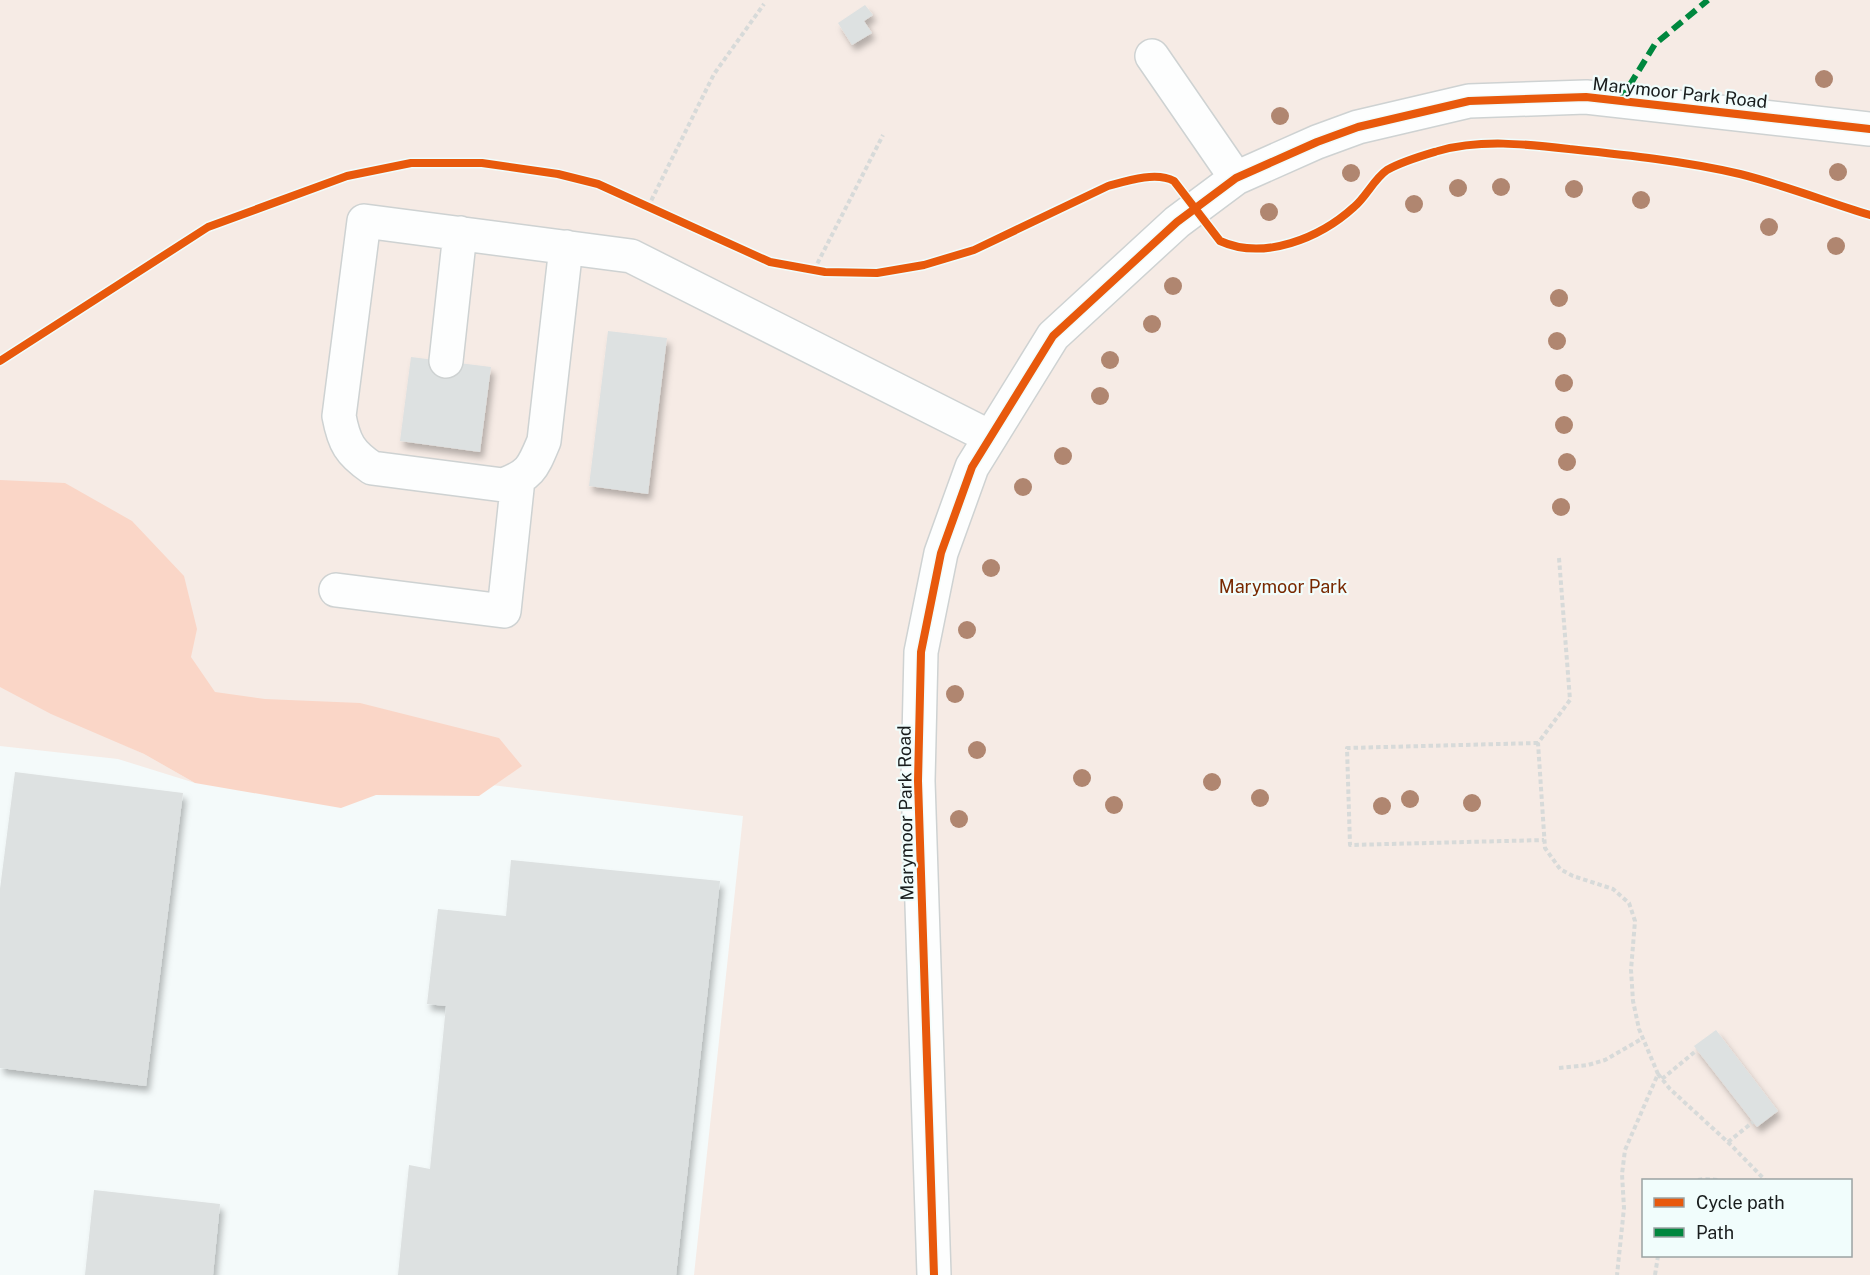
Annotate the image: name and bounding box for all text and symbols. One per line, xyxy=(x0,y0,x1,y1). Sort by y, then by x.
street label: Marymoor Park Road xyxy=(1592,73,1768,112)
park label: Marymoor Park xyxy=(1219,576,1347,597)
street label: Marymoor Park Road xyxy=(893,725,918,901)
legend xyxy=(1642,1179,1852,1257)
text: Cycle path xyxy=(1696,1192,1785,1213)
text: Path xyxy=(1696,1222,1734,1243)

